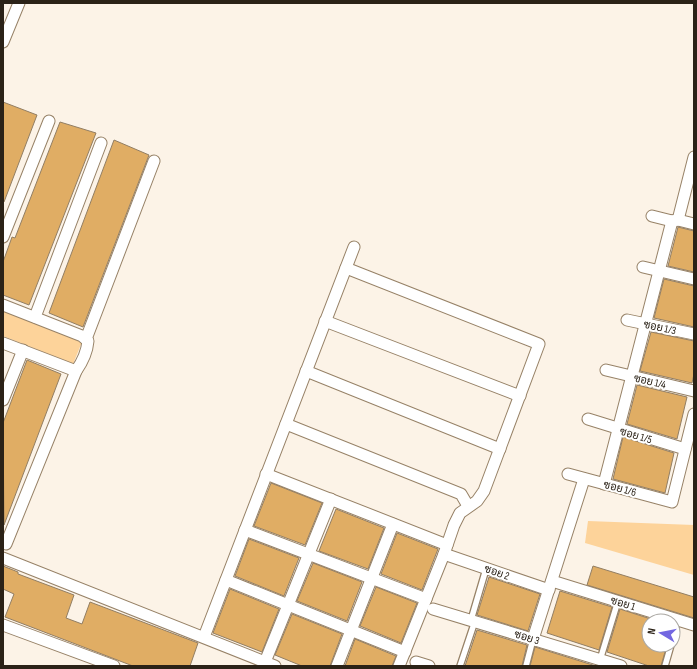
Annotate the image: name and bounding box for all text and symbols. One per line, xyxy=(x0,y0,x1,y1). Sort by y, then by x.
street label: ซอย 1/3 xyxy=(642,318,678,337)
street label: ซอย 1/4 xyxy=(632,371,668,392)
street label: ซอย 1/5 xyxy=(618,425,653,446)
street label: ซอย 1/6 xyxy=(602,478,638,499)
street label: ซอย 2 xyxy=(483,562,512,583)
street label: ซอย 1 xyxy=(609,594,637,613)
north arrow xyxy=(641,613,681,653)
street label: ซอย 3 xyxy=(513,627,542,648)
text: N xyxy=(645,627,659,635)

